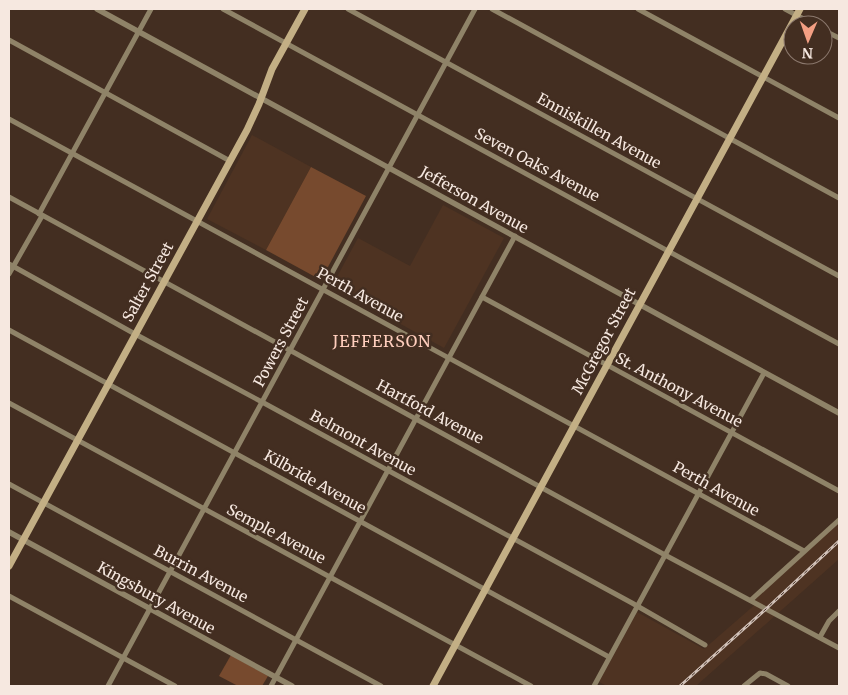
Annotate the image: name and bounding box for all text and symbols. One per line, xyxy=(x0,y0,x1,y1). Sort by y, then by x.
north arrow xyxy=(783,15,833,65)
text: N xyxy=(802,44,813,62)
street label: Enniskillen Avenue xyxy=(534,89,665,173)
street label: Seven Oaks Avenue xyxy=(472,124,603,206)
street label: Jefferson Avenue xyxy=(416,161,532,237)
street label: Salter Street xyxy=(118,238,177,325)
street label: Perth Avenue xyxy=(314,263,407,326)
street label: McGregor Street xyxy=(567,284,640,397)
street label: Powers Street xyxy=(249,293,312,390)
district label: JEFFERSON xyxy=(332,331,431,351)
street label: St. Anthony Avenue xyxy=(612,348,746,431)
street label: Hartford Avenue xyxy=(373,375,487,448)
street label: Belmont Avenue xyxy=(307,406,420,480)
street label: Kilbride Avenue xyxy=(261,446,370,518)
street label: Perth Avenue xyxy=(670,457,763,520)
street label: Semple Avenue xyxy=(224,500,329,568)
street label: Burrin Avenue xyxy=(151,541,252,606)
street label: Kingsbury Avenue xyxy=(94,557,219,638)

